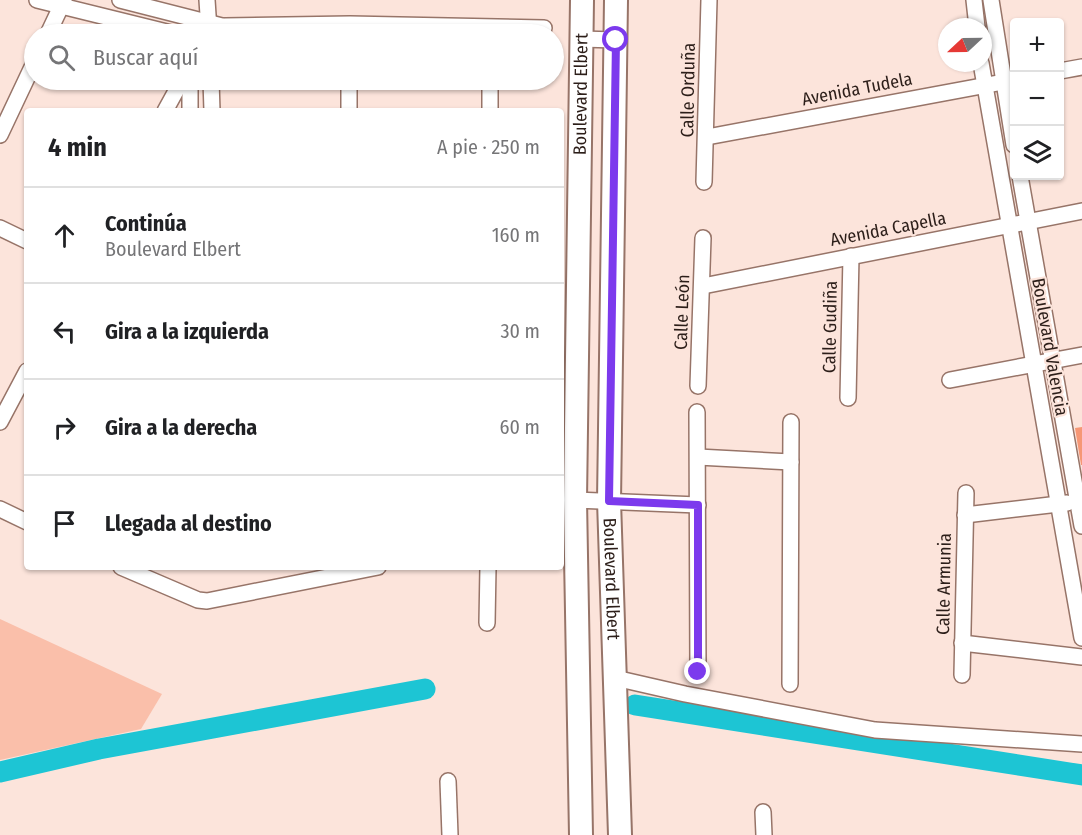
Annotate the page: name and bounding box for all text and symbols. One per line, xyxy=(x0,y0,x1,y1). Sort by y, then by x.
north arrow xyxy=(938,18,992,72)
map controls xyxy=(1010,18,1064,180)
button: + xyxy=(1010,18,1064,72)
search box xyxy=(24,24,564,90)
route start xyxy=(602,26,628,52)
street label: Boulevard Elbert xyxy=(569,33,593,155)
icon: search xyxy=(45,41,78,74)
street label: Calle Orduña xyxy=(676,42,700,137)
text: Buscar aquí xyxy=(93,44,198,71)
street label: Avenida Tudela xyxy=(800,67,914,110)
button: − xyxy=(1010,72,1064,126)
button: layers xyxy=(1010,126,1064,180)
text: 4 min xyxy=(48,132,107,163)
text: A pie · 250 m xyxy=(437,135,540,159)
street label: Avenida Capella xyxy=(828,207,948,251)
text: Continúa xyxy=(105,210,187,237)
icon: ahead xyxy=(48,219,81,252)
text: 160 m xyxy=(492,223,540,247)
text: Boulevard Elbert xyxy=(105,237,241,261)
street label: Calle León xyxy=(670,274,694,350)
street label: Boulevard Valencia xyxy=(1027,276,1073,418)
street label: Calle Gudiña xyxy=(818,280,842,373)
icon: left xyxy=(48,315,81,348)
text: Gira a la izquierda xyxy=(105,318,269,345)
text: 30 m xyxy=(500,319,540,343)
icon: right xyxy=(48,411,81,444)
text: Gira a la derecha xyxy=(105,414,257,441)
text: 60 m xyxy=(500,415,540,439)
icon: arrive xyxy=(48,507,81,540)
text: Llegada al destino xyxy=(105,510,272,537)
street label: Boulevard Elbert xyxy=(599,517,625,640)
street label: Calle Armunia xyxy=(932,533,956,635)
route end xyxy=(684,658,710,684)

